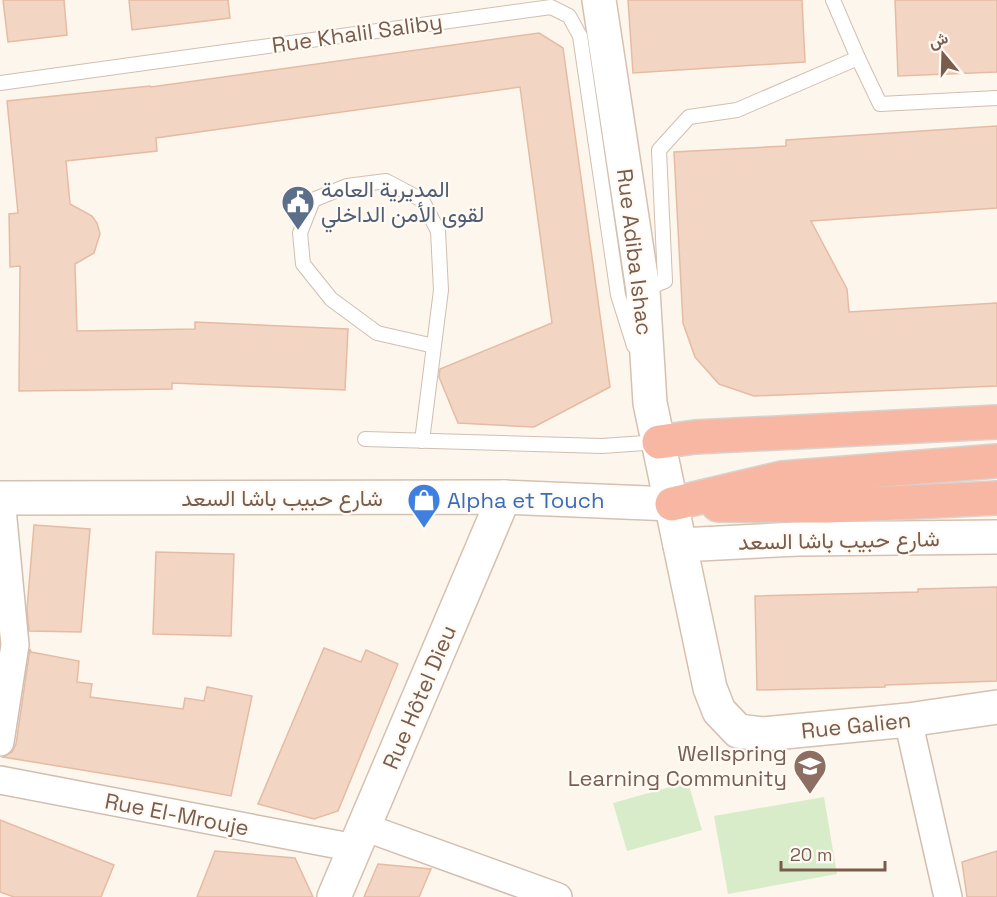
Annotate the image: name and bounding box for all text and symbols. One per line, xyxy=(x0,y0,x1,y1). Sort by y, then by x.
street label: Rue Khalil Saliby xyxy=(270,7,444,59)
north arrow xyxy=(913,24,973,84)
text: ش xyxy=(926,27,951,53)
street label: Rue Adiba Ishac xyxy=(611,167,659,337)
place label: المديرية العامة لقوى الأمن الداخلي xyxy=(321,175,484,233)
public building icon: المديرية العامة لقوى الأمن الداخلي xyxy=(280,184,316,231)
shop icon: Alpha et Touch xyxy=(406,482,442,529)
street label: شارع حبيب باشا السعد xyxy=(181,484,383,513)
place label: Alpha et Touch xyxy=(447,486,604,514)
street label: شارع حبيب باشا السعد xyxy=(738,524,940,557)
street label: Rue Hôtel Dieu xyxy=(376,621,462,773)
street label: Rue Galien xyxy=(800,705,912,745)
place label: Wellspring Learning Community xyxy=(568,739,787,792)
school or university icon: Wellspring Learning Community xyxy=(792,748,828,795)
street label: Rue El-Mrouje xyxy=(103,786,251,842)
scale bar xyxy=(781,834,884,872)
text: 20 m xyxy=(790,843,833,866)

